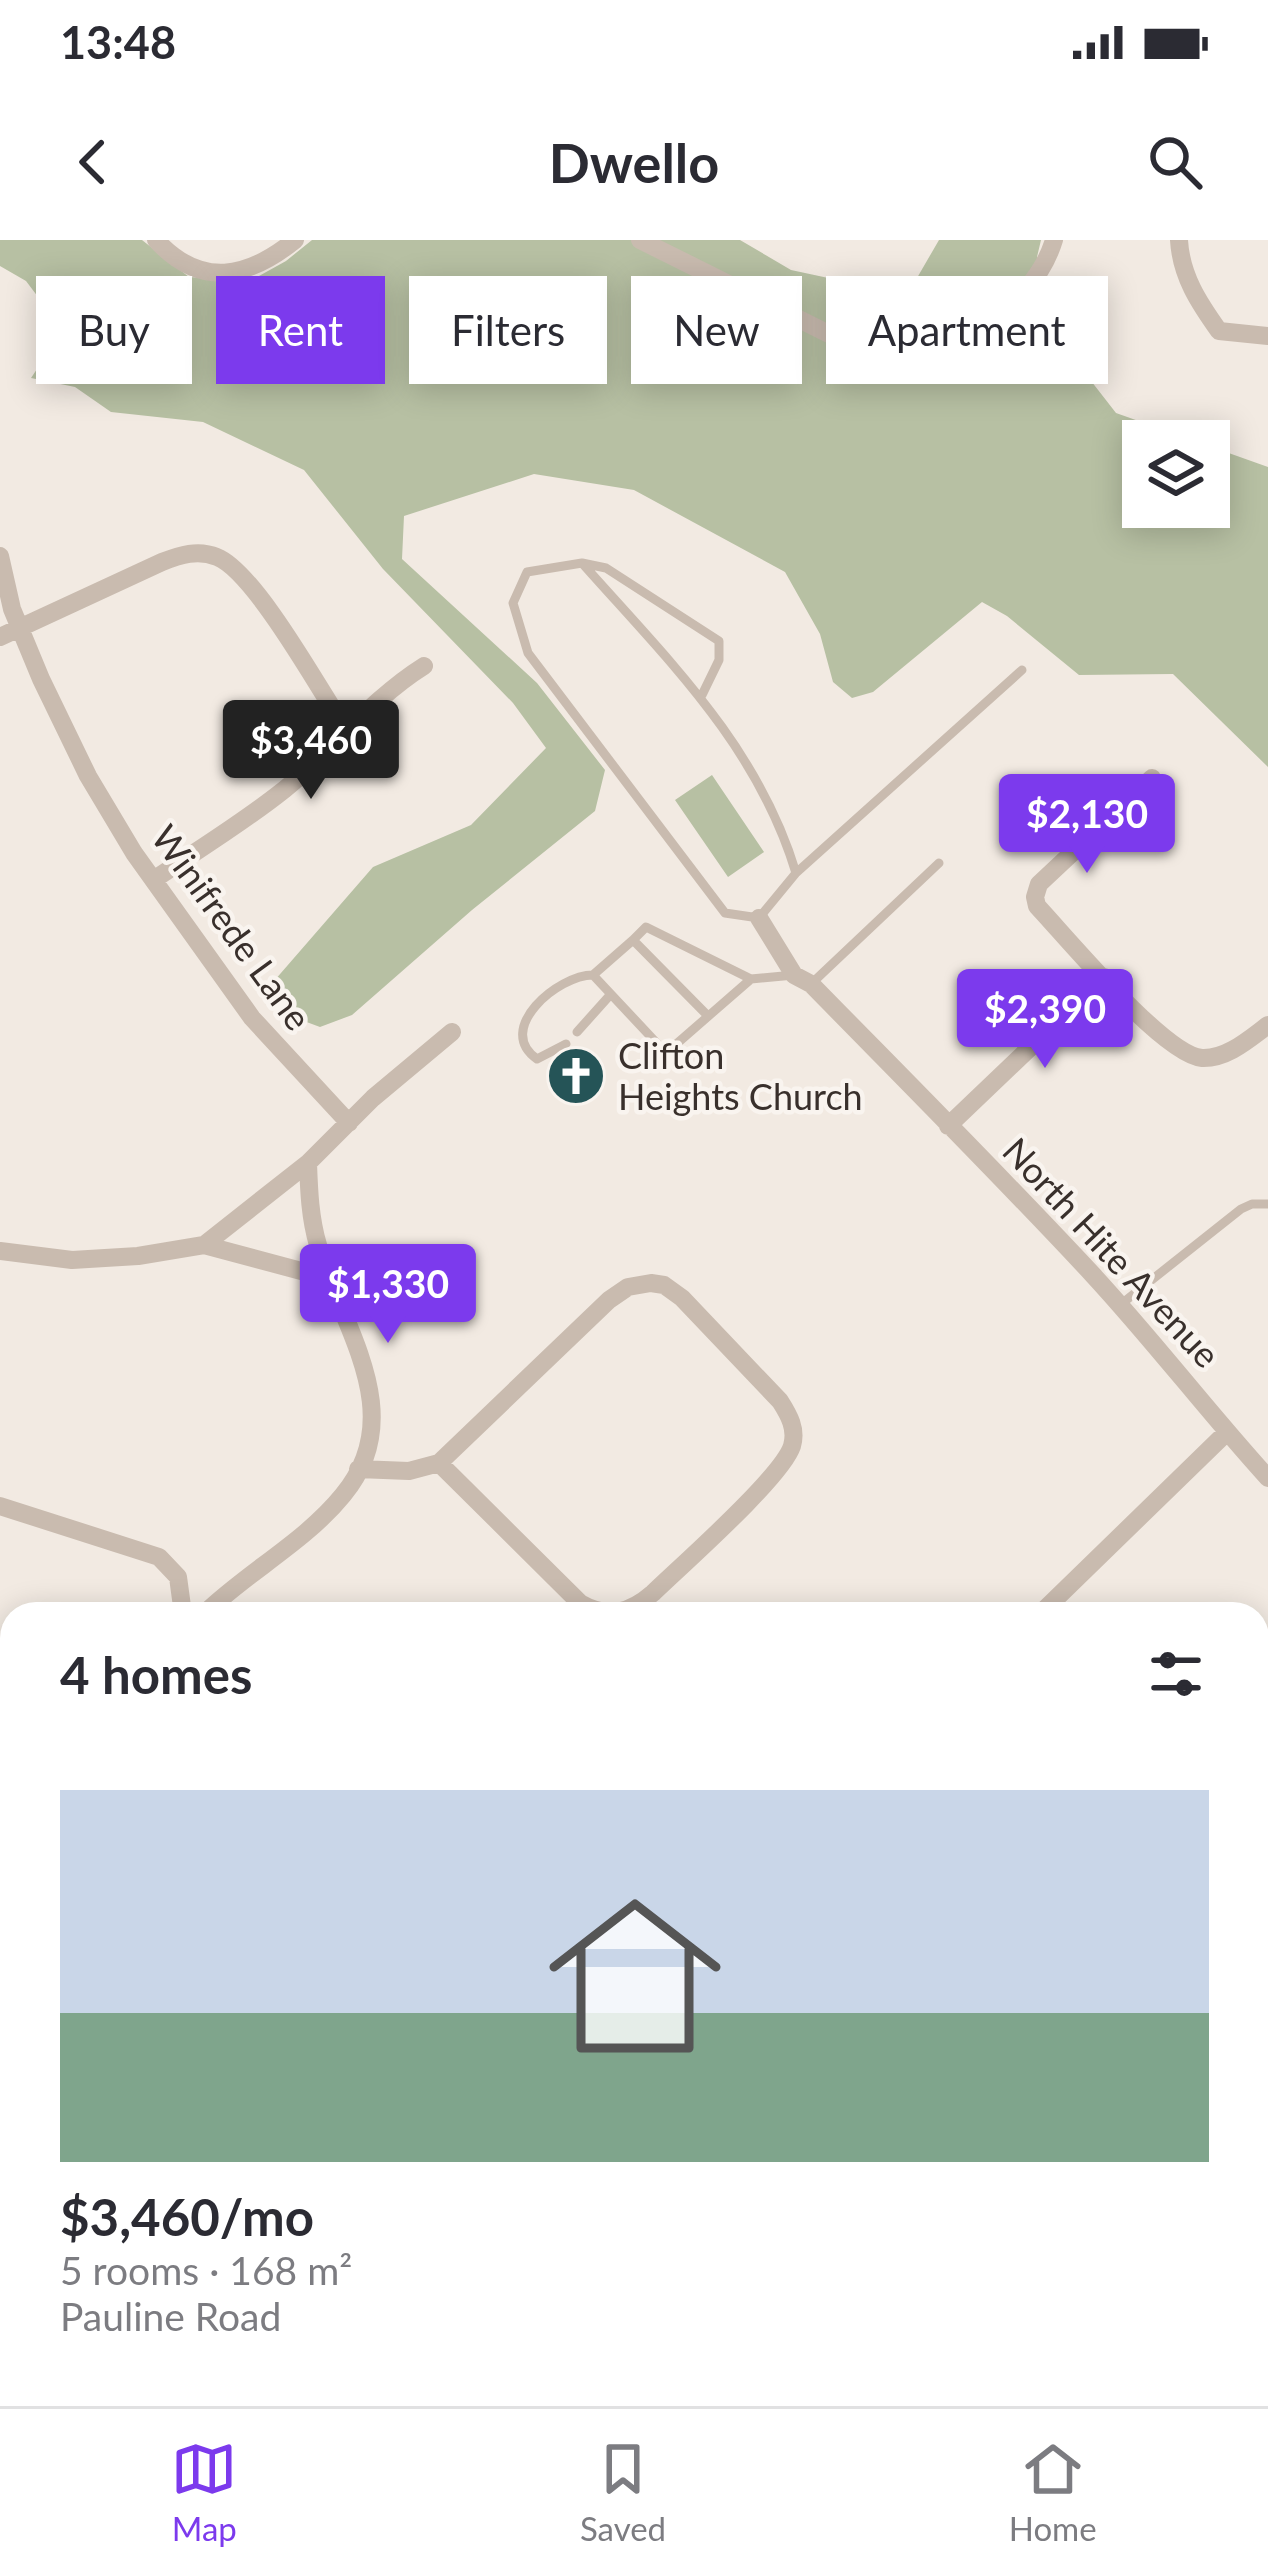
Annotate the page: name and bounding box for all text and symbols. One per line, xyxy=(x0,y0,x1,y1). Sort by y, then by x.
text: 13:48 xyxy=(60,15,176,69)
icon: back xyxy=(60,129,126,195)
icon: search xyxy=(1142,129,1208,195)
text: Dwello xyxy=(549,130,719,195)
chip: Buy xyxy=(36,276,192,384)
chip: Rent xyxy=(216,276,385,384)
chip: Filters xyxy=(409,276,607,384)
chip: New xyxy=(631,276,802,384)
chip: Apartment xyxy=(826,276,1108,384)
map controls xyxy=(1122,420,1230,528)
button: layers xyxy=(1122,420,1230,528)
pin: $3,460 xyxy=(213,700,409,802)
text: $3,460 xyxy=(250,716,372,762)
pin: $2,130 xyxy=(989,774,1185,876)
text: $2,130 xyxy=(1026,790,1148,836)
street label: Winifrede Lane xyxy=(143,816,321,1038)
pin: $2,390 xyxy=(947,969,1143,1071)
text: $2,390 xyxy=(984,985,1106,1031)
place label: Clifton Heights Church xyxy=(618,1033,863,1118)
church icon: Clifton Heights Church xyxy=(545,1045,607,1107)
street label: North Hite Avenue xyxy=(994,1128,1230,1376)
pin: $1,330 xyxy=(290,1244,486,1346)
text: $1,330 xyxy=(327,1260,449,1306)
icon: filters xyxy=(1143,1641,1209,1707)
text: 4 homes xyxy=(60,1644,252,1705)
icon: home xyxy=(527,1868,743,2084)
text: $3,460/mo xyxy=(60,2186,314,2247)
text: 5 rooms · 168 m² xyxy=(60,2247,352,2293)
text: Pauline Road xyxy=(60,2293,281,2339)
tab: Map xyxy=(171,2436,237,2548)
tab: Saved xyxy=(580,2436,666,2548)
tab: Home xyxy=(1009,2436,1097,2548)

